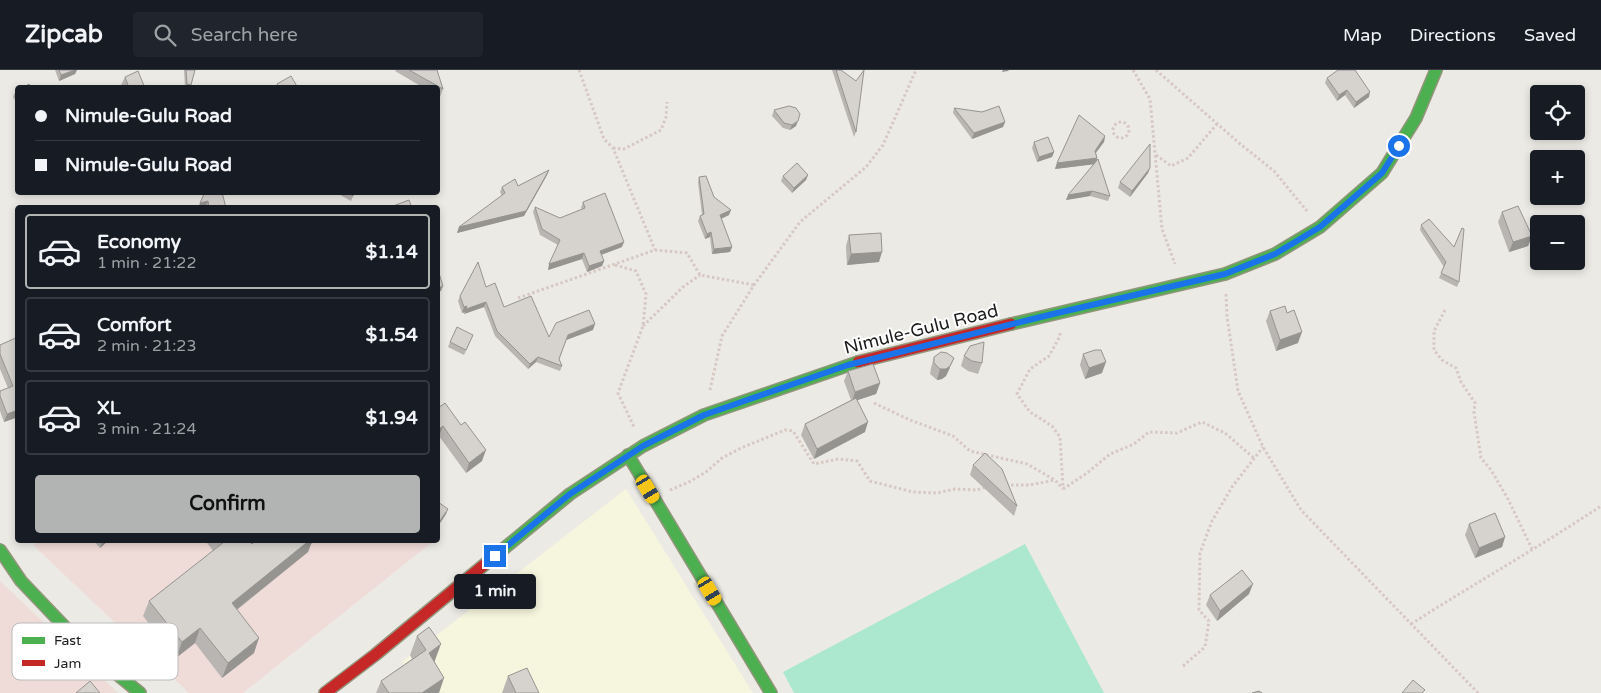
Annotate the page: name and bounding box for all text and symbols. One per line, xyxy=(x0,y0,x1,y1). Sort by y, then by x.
search box xyxy=(133,12,483,57)
text: Zipcab xyxy=(25,20,103,49)
icon: search xyxy=(151,21,179,49)
text: Search here xyxy=(191,24,298,46)
text: Map xyxy=(1343,24,1382,46)
text: Directions xyxy=(1410,24,1496,46)
text: Saved xyxy=(1524,24,1576,46)
map controls xyxy=(1530,85,1585,270)
button: locate xyxy=(1530,85,1585,140)
text: Nimule-Gulu Road xyxy=(65,105,232,127)
route start xyxy=(1388,135,1410,157)
button: + xyxy=(1530,150,1585,205)
text: Nimule-Gulu Road xyxy=(65,154,232,176)
button: − xyxy=(1530,215,1585,270)
icon: car xyxy=(37,229,82,274)
text: Economy xyxy=(97,231,181,253)
text: $1.14 xyxy=(366,241,418,263)
text: 1 min · 21:22 xyxy=(97,253,196,273)
street label: Nimule-Gulu Road xyxy=(842,299,1000,359)
icon: car xyxy=(37,312,82,357)
text: Comfort xyxy=(97,314,171,336)
text: $1.54 xyxy=(366,324,418,346)
text: 2 min · 21:23 xyxy=(97,336,196,356)
icon: car xyxy=(37,395,82,440)
text: XL xyxy=(97,397,121,419)
text: $1.94 xyxy=(366,407,418,429)
text: 3 min · 21:24 xyxy=(97,419,196,439)
car xyxy=(633,472,662,506)
button: Confirm xyxy=(35,475,420,533)
route end xyxy=(484,545,506,567)
callout: 1 min xyxy=(454,574,536,608)
car xyxy=(695,574,724,608)
text: 1 min xyxy=(474,581,516,601)
legend xyxy=(12,623,178,680)
text: Fast xyxy=(54,632,82,649)
text: Jam xyxy=(54,655,81,672)

